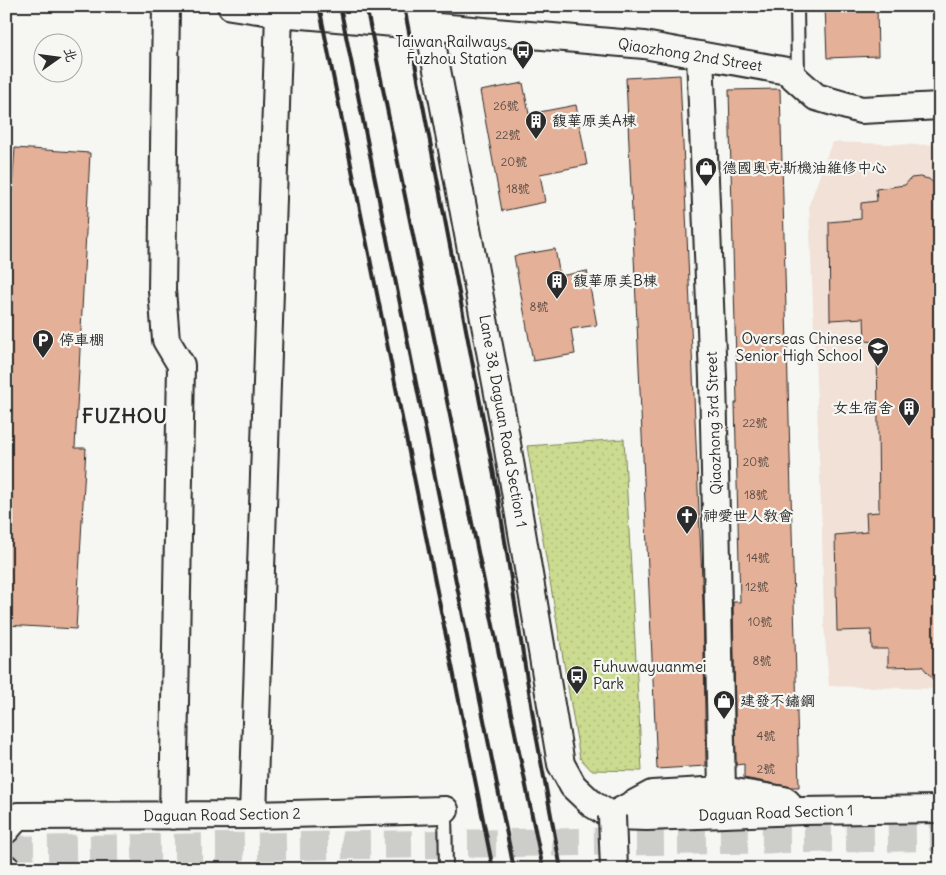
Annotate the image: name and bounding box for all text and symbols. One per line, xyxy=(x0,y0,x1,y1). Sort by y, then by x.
north arrow xyxy=(32,32,82,82)
place label: Taiwan Railways Fuzhou Station xyxy=(395,32,507,68)
street label: Qiaozhong 2nd Street xyxy=(617,34,764,75)
bus stop icon: Taiwan Railways Fuzhou Station xyxy=(511,39,535,70)
text: 北 xyxy=(60,46,81,64)
house number: 26號 xyxy=(493,98,519,113)
building icon: 馥華原美A棟 xyxy=(524,109,548,140)
place label: 馥華原美A棟 xyxy=(552,111,637,130)
house number: 22號 xyxy=(495,127,521,142)
house number: 20號 xyxy=(501,154,527,169)
shop icon: 德國奧克斯機油維修中心 xyxy=(694,156,718,187)
place label: 德國奧克斯機油維修中心 xyxy=(722,158,887,177)
house number: 18號 xyxy=(506,181,530,196)
building icon: 馥華原美B棟 xyxy=(545,269,569,300)
place label: 馥華原美B棟 xyxy=(573,271,658,290)
house number: 8號 xyxy=(530,299,548,314)
street label: Lane 38, Daguan Road Section 1 xyxy=(475,313,532,529)
parking icon: 停車棚 xyxy=(31,328,55,359)
place label: Overseas Chinese Senior High School xyxy=(736,329,862,365)
place label: 停車棚 xyxy=(59,330,104,349)
school or university icon: Overseas Chinese Senior High School xyxy=(866,336,890,367)
street label: Qiaozhong 3rd Street xyxy=(702,351,725,495)
building icon: 女生宿舍 xyxy=(897,396,921,427)
place label: 女生宿舍 xyxy=(833,398,893,417)
district label: FUZHOU xyxy=(82,403,168,428)
house number: 22號 xyxy=(742,415,768,430)
house number: 20號 xyxy=(743,454,769,469)
house number: 18號 xyxy=(744,487,768,502)
church icon: 神愛世人教會 xyxy=(675,504,699,535)
place label: 神愛世人教會 xyxy=(703,506,793,525)
house number: 14號 xyxy=(746,550,770,565)
house number: 12號 xyxy=(745,579,769,594)
house number: 10號 xyxy=(748,614,772,629)
house number: 8號 xyxy=(753,653,771,668)
place label: Fuhuwayuanmei Park xyxy=(593,657,706,693)
bus stop icon: Fuhuwayuanmei Park xyxy=(565,664,589,695)
shop icon: 建發不鏽鋼 xyxy=(712,689,736,720)
place label: 建發不鏽鋼 xyxy=(740,691,815,710)
house number: 4號 xyxy=(757,728,775,743)
house number: 2號 xyxy=(757,761,775,776)
street label: Daguan Road Section 1 xyxy=(698,800,854,825)
street label: Daguan Road Section 2 xyxy=(143,804,301,825)

